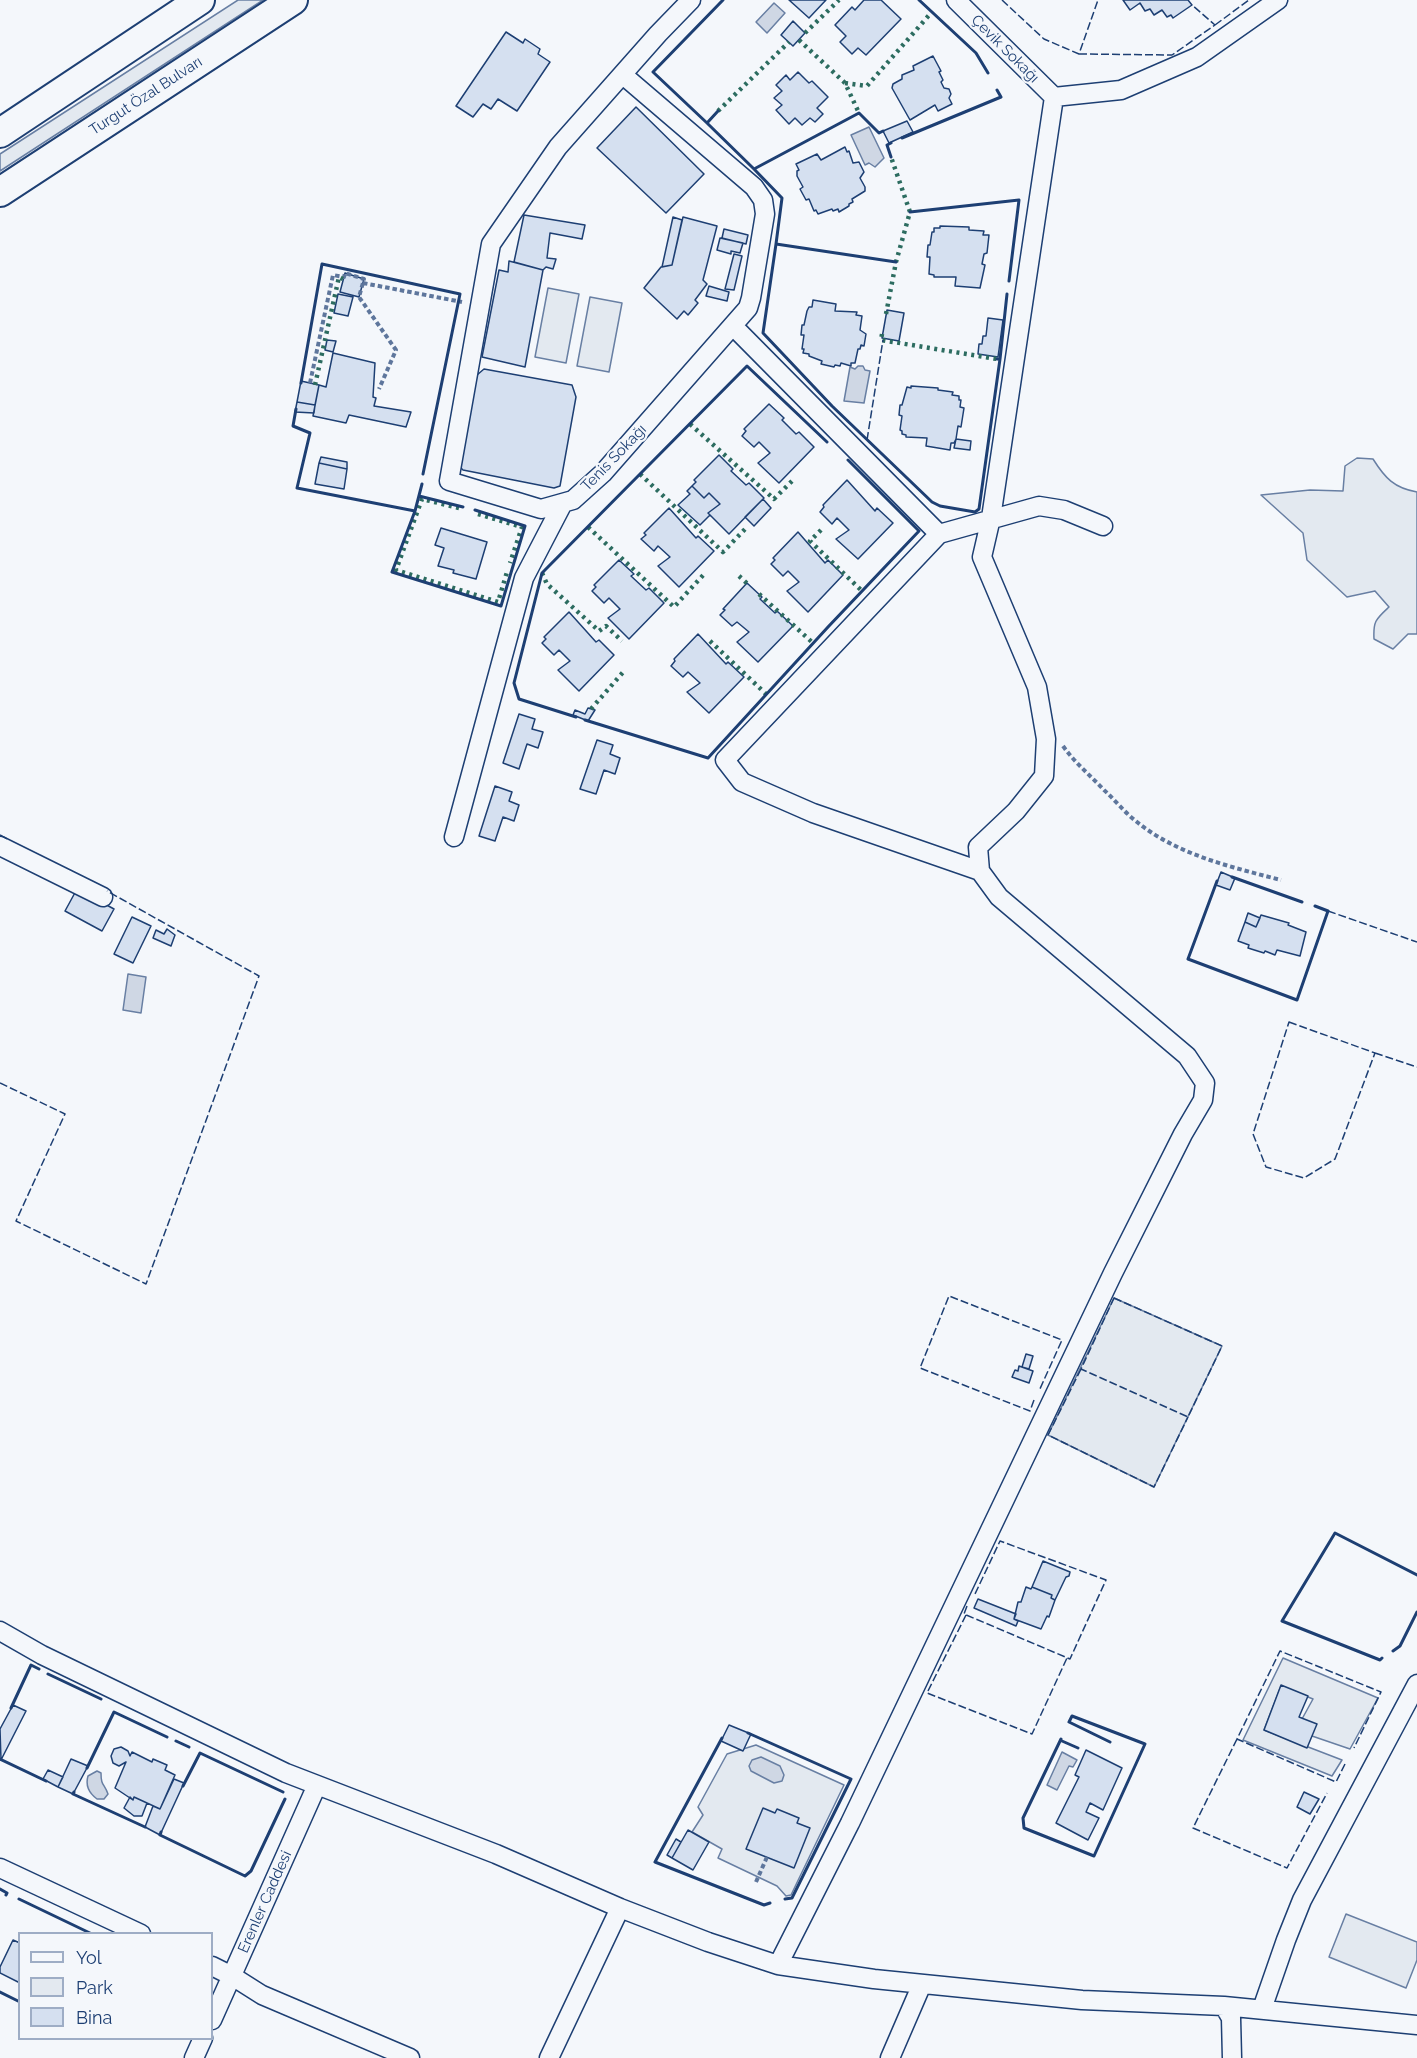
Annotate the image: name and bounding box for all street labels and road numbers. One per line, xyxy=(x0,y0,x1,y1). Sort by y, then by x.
street label: Çevik Sokağı xyxy=(967,11,1043,87)
street label: Turgut Özal Bulvarı xyxy=(86,53,206,139)
street label: Tenis Sokağı xyxy=(578,421,650,495)
street label: Erenler Caddesi xyxy=(234,1848,296,1956)

